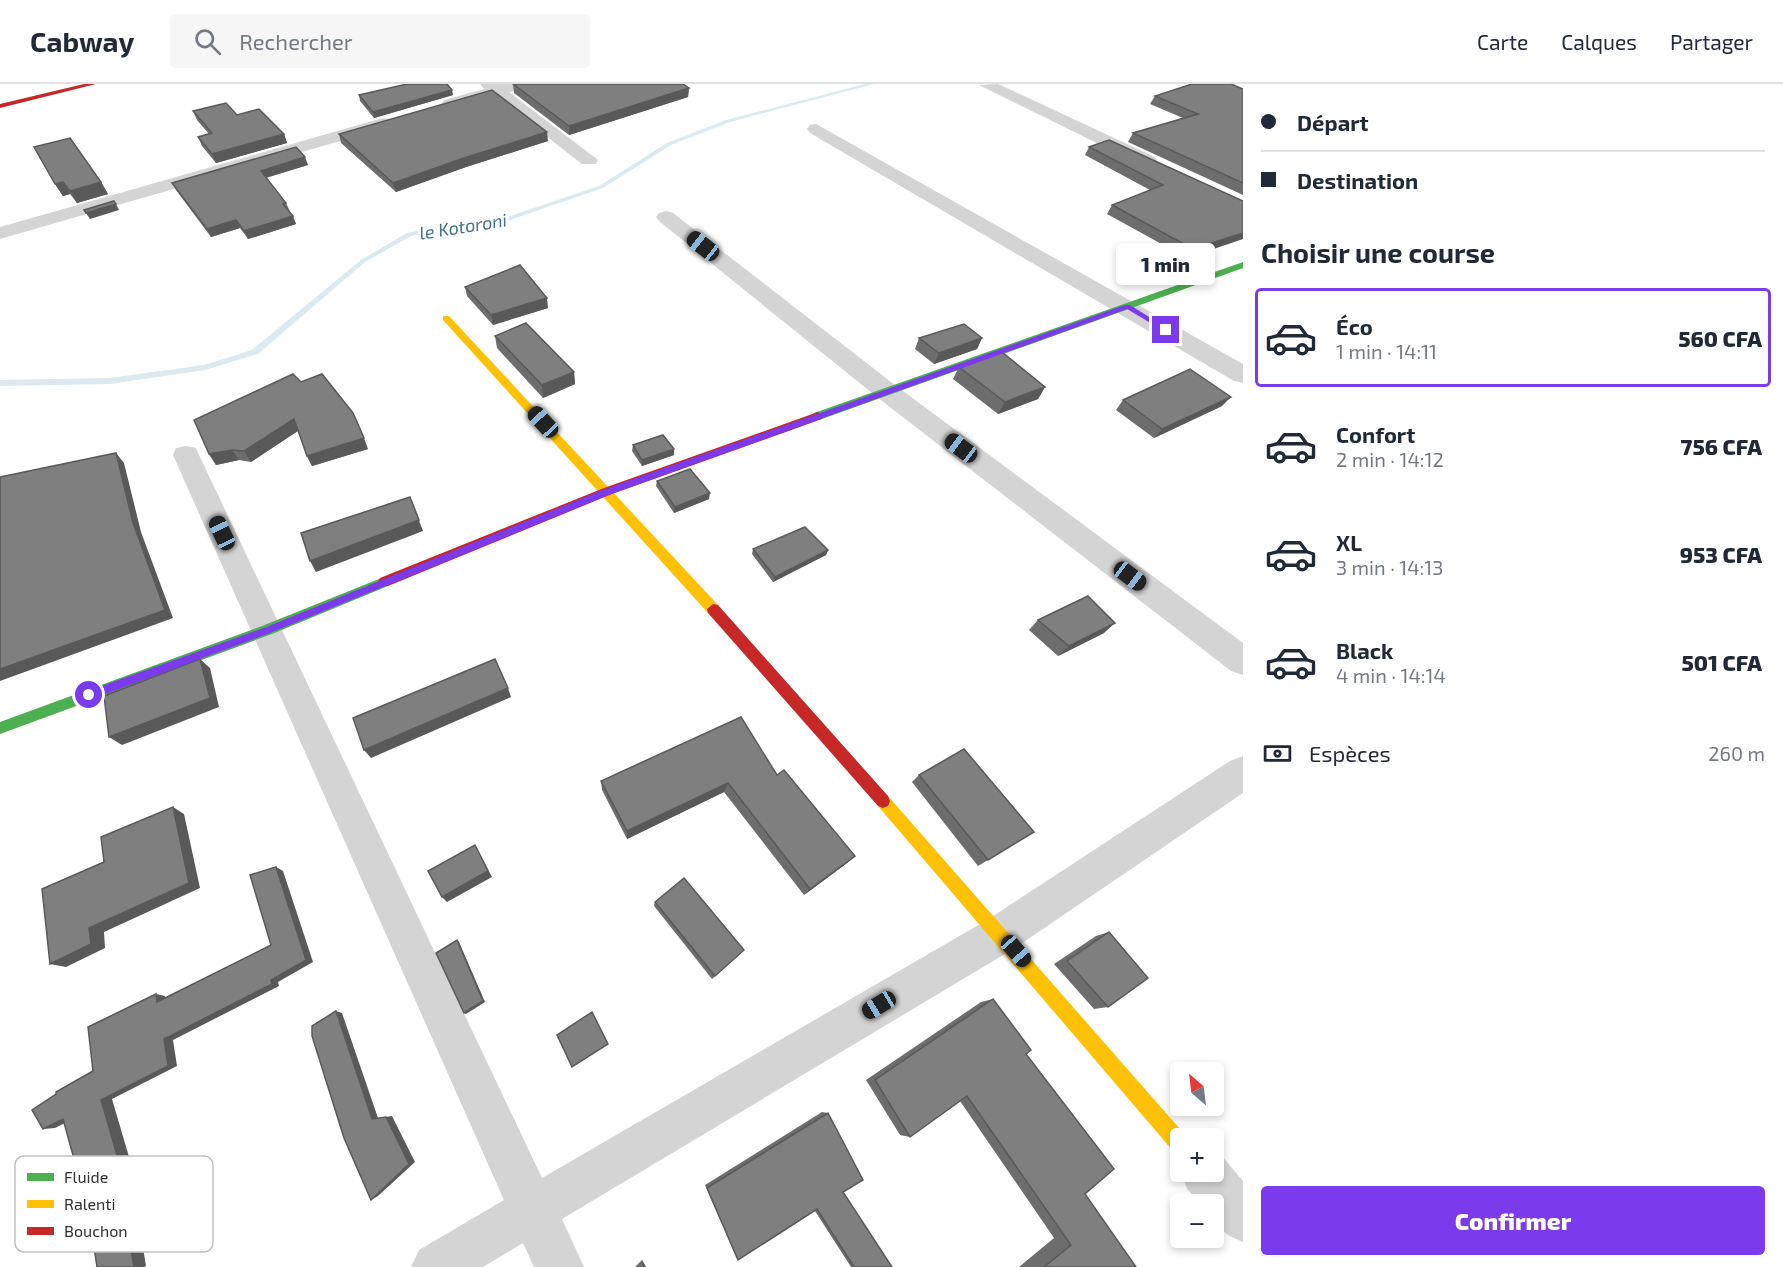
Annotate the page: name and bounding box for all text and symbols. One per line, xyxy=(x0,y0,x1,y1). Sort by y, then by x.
search box xyxy=(170,14,590,68)
text: Cabway xyxy=(30,24,134,58)
icon: search xyxy=(191,25,224,58)
text: Rechercher xyxy=(239,28,353,54)
text: Carte xyxy=(1477,29,1528,54)
text: Calques xyxy=(1561,29,1637,54)
text: Partager xyxy=(1670,29,1753,54)
text: Départ xyxy=(1297,109,1369,135)
text: Destination xyxy=(1297,167,1418,193)
water label: le Kotoroni xyxy=(418,208,509,244)
car xyxy=(683,228,723,264)
text: Choisir une course xyxy=(1261,236,1495,268)
callout: 1 min xyxy=(1116,243,1216,285)
text: 1 min xyxy=(1141,252,1190,276)
icon: car xyxy=(1264,311,1318,365)
text: Éco xyxy=(1336,313,1373,339)
route end xyxy=(1152,316,1179,343)
text: 560 CFA xyxy=(1678,325,1762,351)
text: 1 min · 14:11 xyxy=(1336,339,1437,363)
car xyxy=(524,403,562,441)
icon: car xyxy=(1264,419,1318,473)
text: Confort xyxy=(1336,421,1415,447)
car xyxy=(941,430,981,466)
text: 756 CFA xyxy=(1681,433,1762,459)
text: 2 min · 14:12 xyxy=(1336,447,1444,471)
car xyxy=(206,513,238,553)
icon: car xyxy=(1264,527,1318,581)
text: XL xyxy=(1336,529,1362,555)
text: 953 CFA xyxy=(1680,541,1762,567)
text: 3 min · 14:13 xyxy=(1336,555,1443,579)
car xyxy=(1110,558,1150,594)
icon: car xyxy=(1264,635,1318,689)
text: Black xyxy=(1336,637,1393,663)
text: 501 CFA xyxy=(1681,649,1762,675)
text: 4 min · 14:14 xyxy=(1336,663,1446,687)
route start xyxy=(75,681,102,708)
icon: cash xyxy=(1261,737,1294,770)
text: Espèces xyxy=(1309,740,1391,766)
text: 260 m xyxy=(1708,741,1765,765)
car xyxy=(997,932,1035,970)
car xyxy=(859,988,899,1022)
north arrow xyxy=(1170,1062,1224,1116)
map controls xyxy=(1170,1062,1224,1248)
button: + xyxy=(1170,1128,1224,1182)
legend xyxy=(15,1156,213,1252)
text: Fluide xyxy=(64,1167,108,1186)
button: Confirmer xyxy=(1261,1186,1765,1255)
text: Ralenti xyxy=(64,1194,115,1213)
button: − xyxy=(1170,1194,1224,1248)
text: Bouchon xyxy=(64,1221,128,1240)

